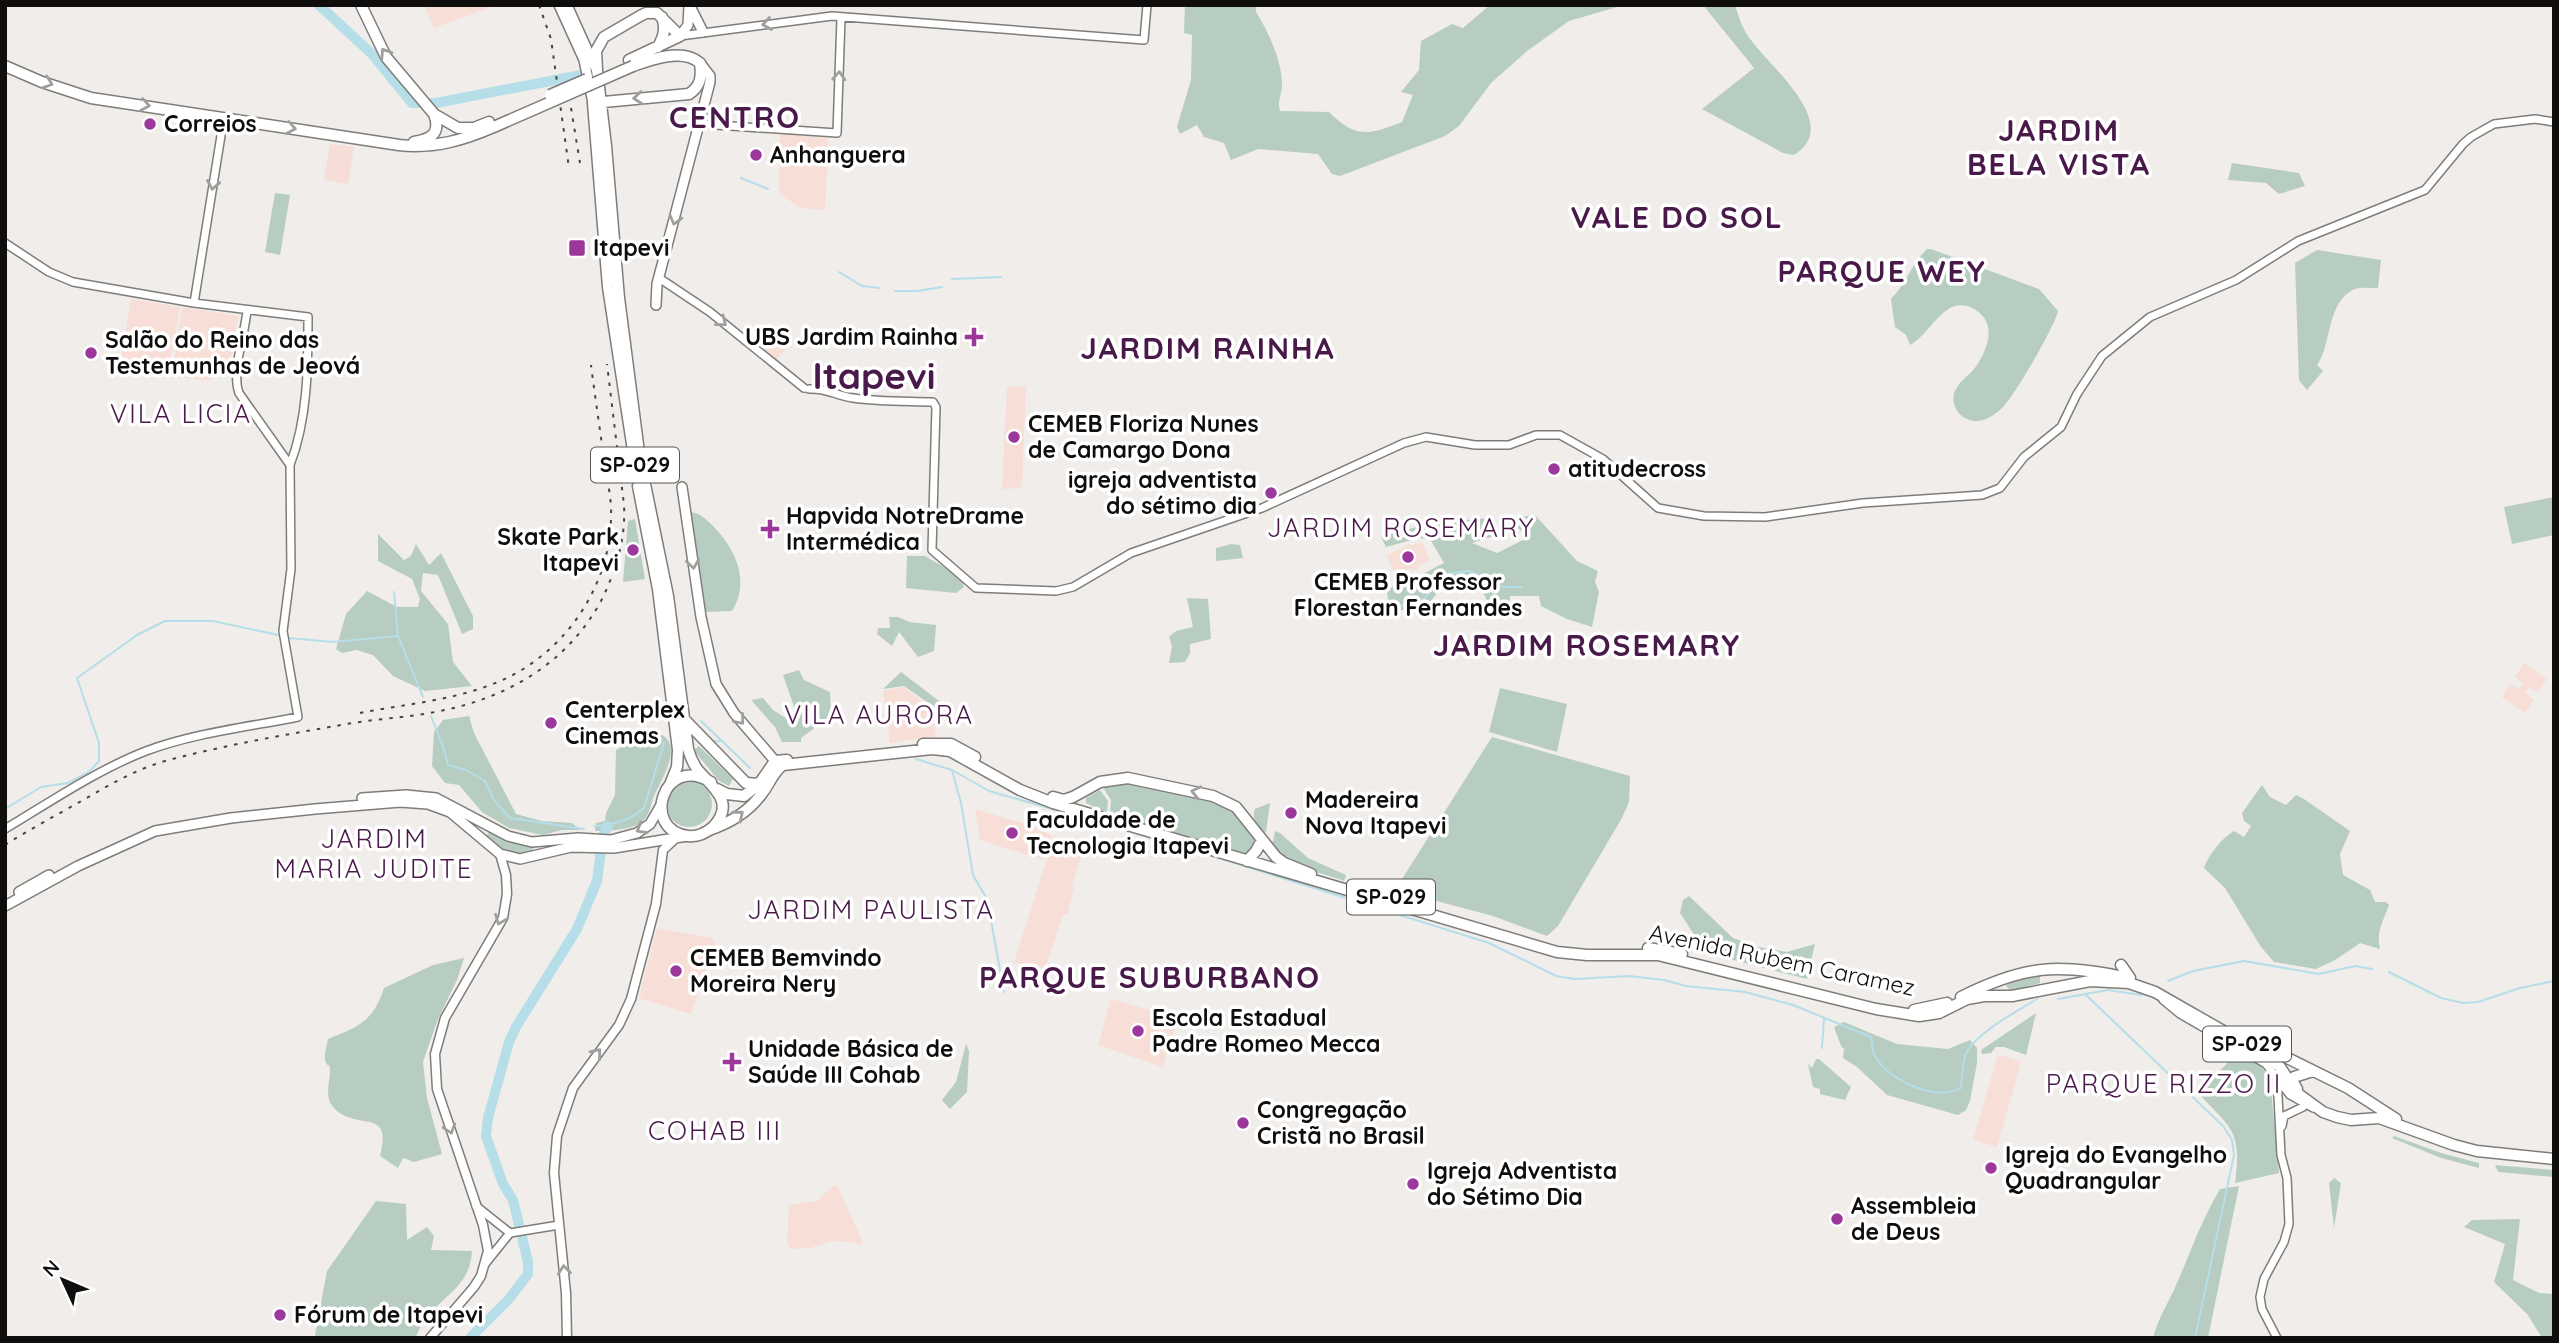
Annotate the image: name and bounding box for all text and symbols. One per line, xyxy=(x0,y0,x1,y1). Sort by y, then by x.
one-way arrow xyxy=(761,16,773,31)
one-way arrow xyxy=(380,48,393,61)
one-way arrow xyxy=(831,70,846,81)
one-way arrow xyxy=(41,75,53,89)
one-way arrow xyxy=(632,91,644,106)
one-way arrow xyxy=(139,98,150,113)
district label: CENTRO xyxy=(669,98,801,136)
place label: Correios xyxy=(164,109,257,138)
district label: JARDIM BELA VISTA xyxy=(1967,111,2151,183)
marker: Correios xyxy=(142,116,158,132)
one-way arrow xyxy=(285,120,297,135)
place label: Anhanguera xyxy=(770,140,906,169)
marker: Anhanguera xyxy=(748,147,764,163)
one-way arrow xyxy=(206,179,221,191)
district label: VALE DO SOL xyxy=(1570,198,1784,236)
one-way arrow xyxy=(669,214,683,226)
place label: Itapevi xyxy=(593,233,669,262)
marker: Itapevi xyxy=(567,238,587,258)
district label: PARQUE WEY xyxy=(1777,252,1987,290)
one-way arrow xyxy=(714,313,727,326)
place label: UBS Jardim Rainha xyxy=(745,322,958,351)
place label: Salão do Reino das Testemunhas de Jeová xyxy=(105,325,360,380)
marker: UBS Jardim Rainha xyxy=(964,327,984,347)
district label: JARDIM RAINHA xyxy=(1080,329,1336,367)
marker: Salão do Reino das Testemunhas de Jeová xyxy=(83,345,99,361)
district label: Itapevi xyxy=(813,352,935,398)
district label: VILA LICIA xyxy=(110,397,252,430)
place label: CEMEB Floriza Nunes de Camargo Dona xyxy=(1028,409,1259,464)
marker: CEMEB Floriza Nunes de Camargo Dona xyxy=(1006,429,1022,445)
road number: SP-029 xyxy=(591,448,679,482)
place label: atitudecross xyxy=(1568,454,1706,483)
marker: atitudecross xyxy=(1546,461,1562,477)
place label: igreja adventista do sétimo dia xyxy=(1068,465,1257,520)
marker: igreja adventista do sétimo dia xyxy=(1263,485,1279,501)
place label: Hapvida NotreDrame Intermédica xyxy=(786,501,1024,556)
district label: JARDIM ROSEMARY xyxy=(1267,511,1535,544)
marker: Hapvida NotreDrame Intermédica xyxy=(760,519,780,539)
place label: Skate Park Itapevi xyxy=(497,522,619,577)
marker: Skate Park Itapevi xyxy=(625,542,641,558)
marker: CEMEB Professor Florestan Fernandes xyxy=(1400,549,1416,565)
one-way arrow xyxy=(686,558,701,570)
place label: CEMEB Professor Florestan Fernandes xyxy=(1294,567,1522,622)
district label: JARDIM ROSEMARY xyxy=(1433,626,1741,664)
place label: Centerplex Cinemas xyxy=(565,695,685,750)
district label: VILA AURORA xyxy=(784,698,974,731)
one-way arrow xyxy=(731,712,744,724)
marker: Centerplex Cinemas xyxy=(543,715,559,731)
place label: Madereira Nova Itapevi xyxy=(1305,785,1446,840)
one-way arrow xyxy=(1190,786,1202,801)
place label: Faculdade de Tecnologia Itapevi xyxy=(1026,805,1229,860)
marker: Madereira Nova Itapevi xyxy=(1283,805,1299,821)
one-way arrow xyxy=(731,810,743,823)
one-way arrow xyxy=(636,821,649,834)
district label: JARDIM MARIA JUDITE xyxy=(274,822,474,885)
marker: Faculdade de Tecnologia Itapevi xyxy=(1004,825,1020,841)
road number: SP-029 xyxy=(1347,880,1435,914)
district label: JARDIM PAULISTA xyxy=(747,893,995,926)
one-way arrow xyxy=(494,913,508,925)
street label: Avenida Rubem Caramez xyxy=(1647,917,1917,1002)
place label: CEMEB Bemvindo Moreira Nery xyxy=(690,943,882,998)
district label: PARQUE SUBURBANO xyxy=(979,958,1321,996)
marker: CEMEB Bemvindo Moreira Nery xyxy=(668,963,684,979)
place label: Escola Estadual Padre Romeo Mecca xyxy=(1152,1003,1381,1058)
marker: Escola Estadual Padre Romeo Mecca xyxy=(1130,1023,1146,1039)
road number: SP-029 xyxy=(2203,1026,2291,1062)
place label: Unidade Básica de Saúde III Cohab xyxy=(748,1034,954,1089)
one-way arrow xyxy=(589,1049,601,1062)
marker: Unidade Básica de Saúde III Cohab xyxy=(722,1052,742,1072)
district label: PARQUE RIZZO II xyxy=(2046,1067,2282,1100)
place label: Congregação Cristã no Brasil xyxy=(1257,1095,1425,1150)
district label: COHAB III xyxy=(648,1114,782,1147)
marker: Congregação Cristã no Brasil xyxy=(1235,1115,1251,1131)
one-way arrow xyxy=(442,1123,456,1135)
place label: Igreja do Evangelho Quadrangular xyxy=(2005,1140,2227,1195)
place label: Igreja Adventista do Sétimo Dia xyxy=(1427,1156,1617,1211)
marker: Igreja do Evangelho Quadrangular xyxy=(1983,1160,1999,1176)
marker: Igreja Adventista do Sétimo Dia xyxy=(1405,1176,1421,1192)
place label: Assembleia de Deus xyxy=(1851,1191,1977,1246)
marker: Assembleia de Deus xyxy=(1829,1211,1845,1227)
north arrow xyxy=(28,1245,98,1315)
text: N xyxy=(37,1255,64,1282)
one-way arrow xyxy=(556,1264,571,1275)
place label: Fórum de Itapevi xyxy=(294,1300,483,1329)
marker: Fórum de Itapevi xyxy=(272,1307,288,1323)

